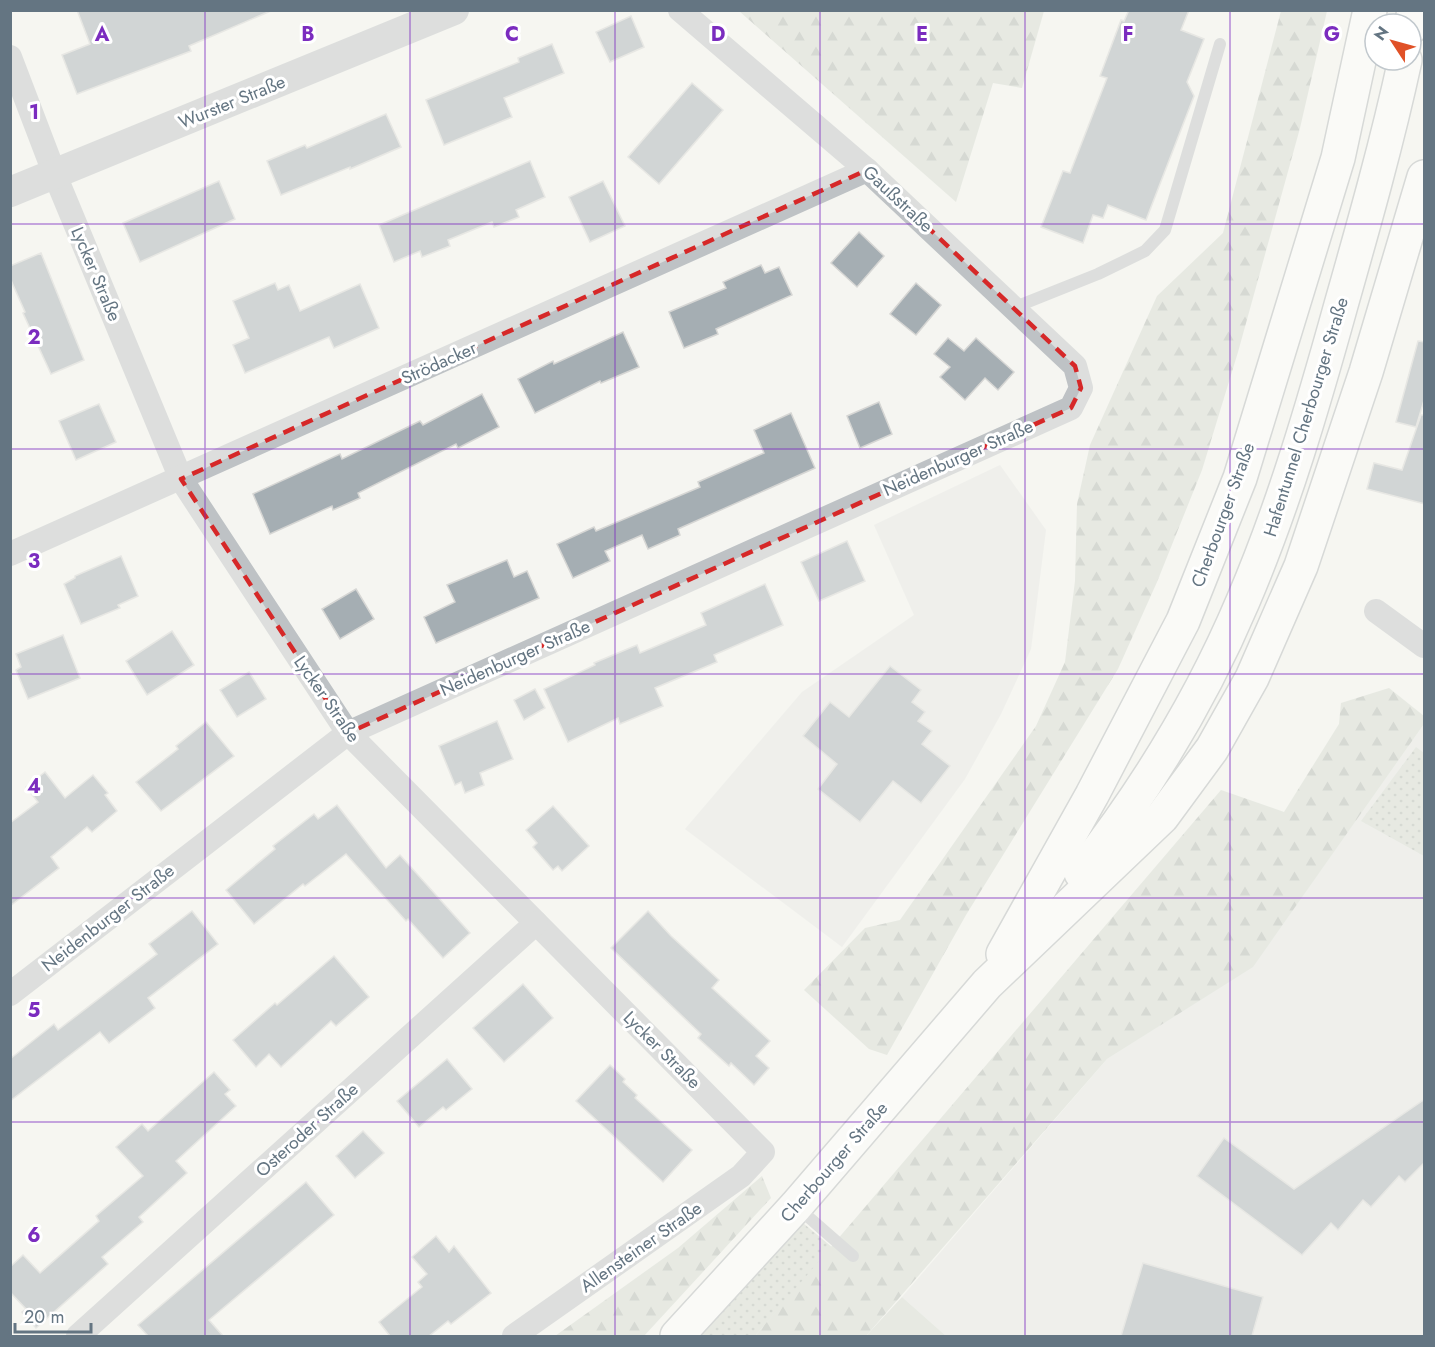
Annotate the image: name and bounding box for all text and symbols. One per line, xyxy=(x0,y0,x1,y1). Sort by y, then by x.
north arrow xyxy=(1363,12,1423,72)
text: A xyxy=(94,20,110,49)
text: B xyxy=(301,20,315,49)
text: C xyxy=(505,20,519,49)
text: D xyxy=(711,20,725,49)
text: E xyxy=(916,20,928,49)
text: F xyxy=(1122,20,1134,49)
text: G xyxy=(1324,20,1340,49)
text: N xyxy=(1368,22,1394,45)
street label: Wurster Straße xyxy=(175,69,289,135)
text: 1 xyxy=(29,98,39,127)
street label: Gaußstraße xyxy=(857,159,939,239)
street label: Lycker Straße xyxy=(64,223,128,325)
street label: Hafentunnel Cherbourger Straße xyxy=(1257,294,1355,540)
text: 2 xyxy=(27,323,41,352)
street label: Strödacker xyxy=(397,334,482,391)
street label: Neidenburger Straße xyxy=(879,413,1037,503)
street label: Cherbourger Straße xyxy=(1185,439,1261,591)
text: 3 xyxy=(28,547,40,576)
street label: Neidenburger Straße xyxy=(436,613,594,703)
street label: Lycker Straße xyxy=(288,650,366,748)
text: 4 xyxy=(27,772,41,801)
street label: Neidenburger Straße xyxy=(36,858,180,978)
text: 5 xyxy=(28,996,41,1025)
street label: Lycker Straße xyxy=(617,1005,707,1095)
street label: Osteroder Straße xyxy=(250,1077,364,1183)
street label: Cherbourger Straße xyxy=(774,1096,894,1228)
street label: Allensteiner Straße xyxy=(575,1195,707,1299)
text: 6 xyxy=(27,1221,41,1250)
scale bar xyxy=(15,1296,92,1334)
text: 20 m xyxy=(24,1304,64,1330)

